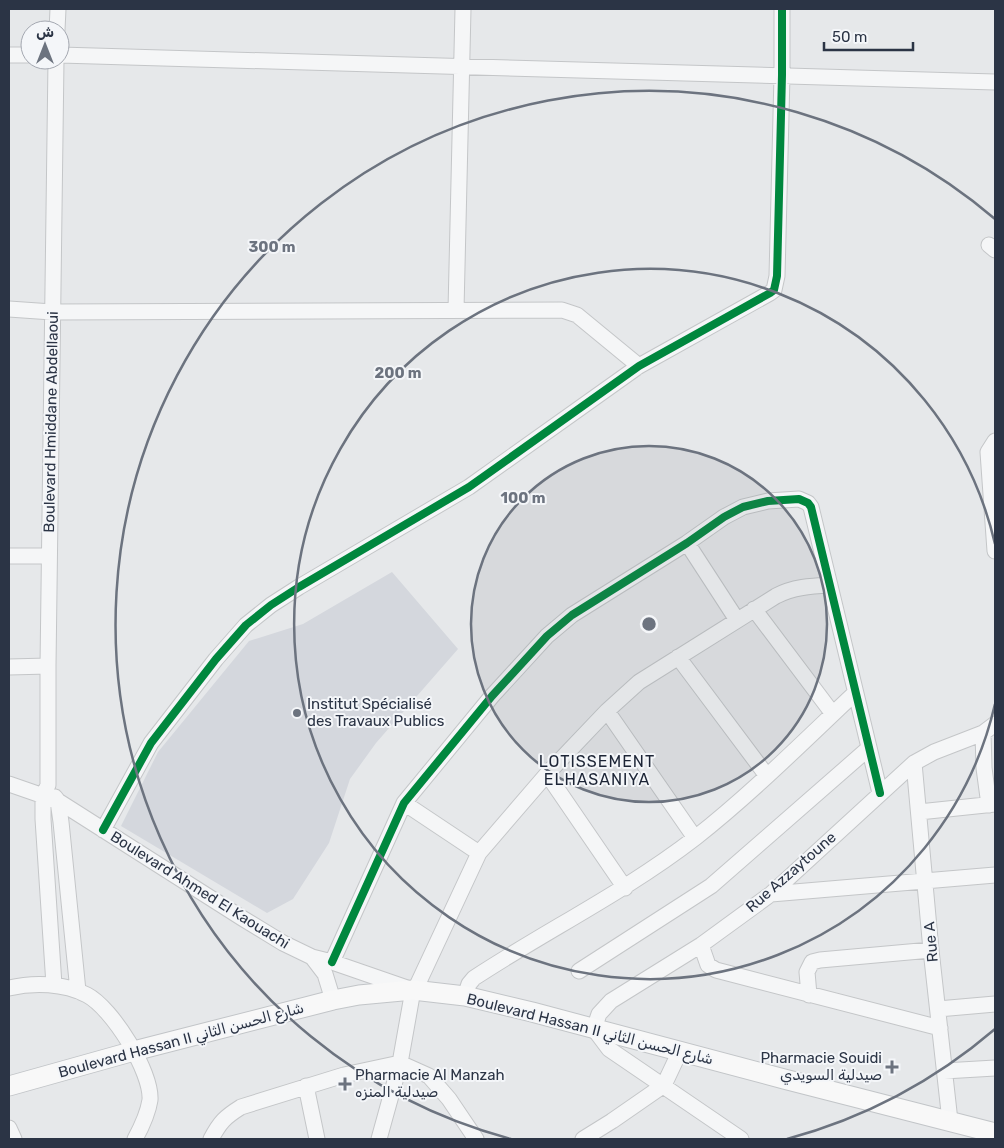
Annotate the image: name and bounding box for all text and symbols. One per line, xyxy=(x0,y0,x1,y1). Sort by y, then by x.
north arrow xyxy=(20,20,70,70)
scale bar xyxy=(824,20,913,52)
text: ش xyxy=(36,24,54,41)
text: 50 m xyxy=(832,28,867,46)
text: 300 m xyxy=(248,238,296,256)
street label: Boulevard Hmiddane Abdellaoui xyxy=(40,311,62,533)
text: 200 m xyxy=(374,364,422,382)
text: 100 m xyxy=(501,489,545,507)
centre of rings xyxy=(640,615,658,633)
place label: Institut Spécialisé des Travaux Publics xyxy=(307,695,445,730)
marker: Institut Spécialisé des Travaux Publics xyxy=(291,707,303,719)
district label: LOTISSEMENT ELHASANIYA xyxy=(539,752,655,789)
street label: Boulevard Ahmed El Kaouachi xyxy=(107,827,293,953)
street label: Rue Azzaytoune xyxy=(742,828,840,916)
street label: Rue A xyxy=(920,921,942,963)
street label: Boulevard Hassan II شارع الحسن الثاني xyxy=(464,990,715,1071)
street label: Boulevard Hassan II شارع الحسن الثاني xyxy=(56,999,307,1084)
place label: Pharmacie Souidi صيدلية السويدي xyxy=(760,1049,882,1085)
marker: Pharmacie Souidi صيدلية السويدي xyxy=(886,1061,898,1073)
place label: Pharmacie Al Manzah صيدلية المنزه xyxy=(355,1066,505,1101)
marker: Pharmacie Al Manzah صيدلية المنزه xyxy=(339,1078,351,1090)

